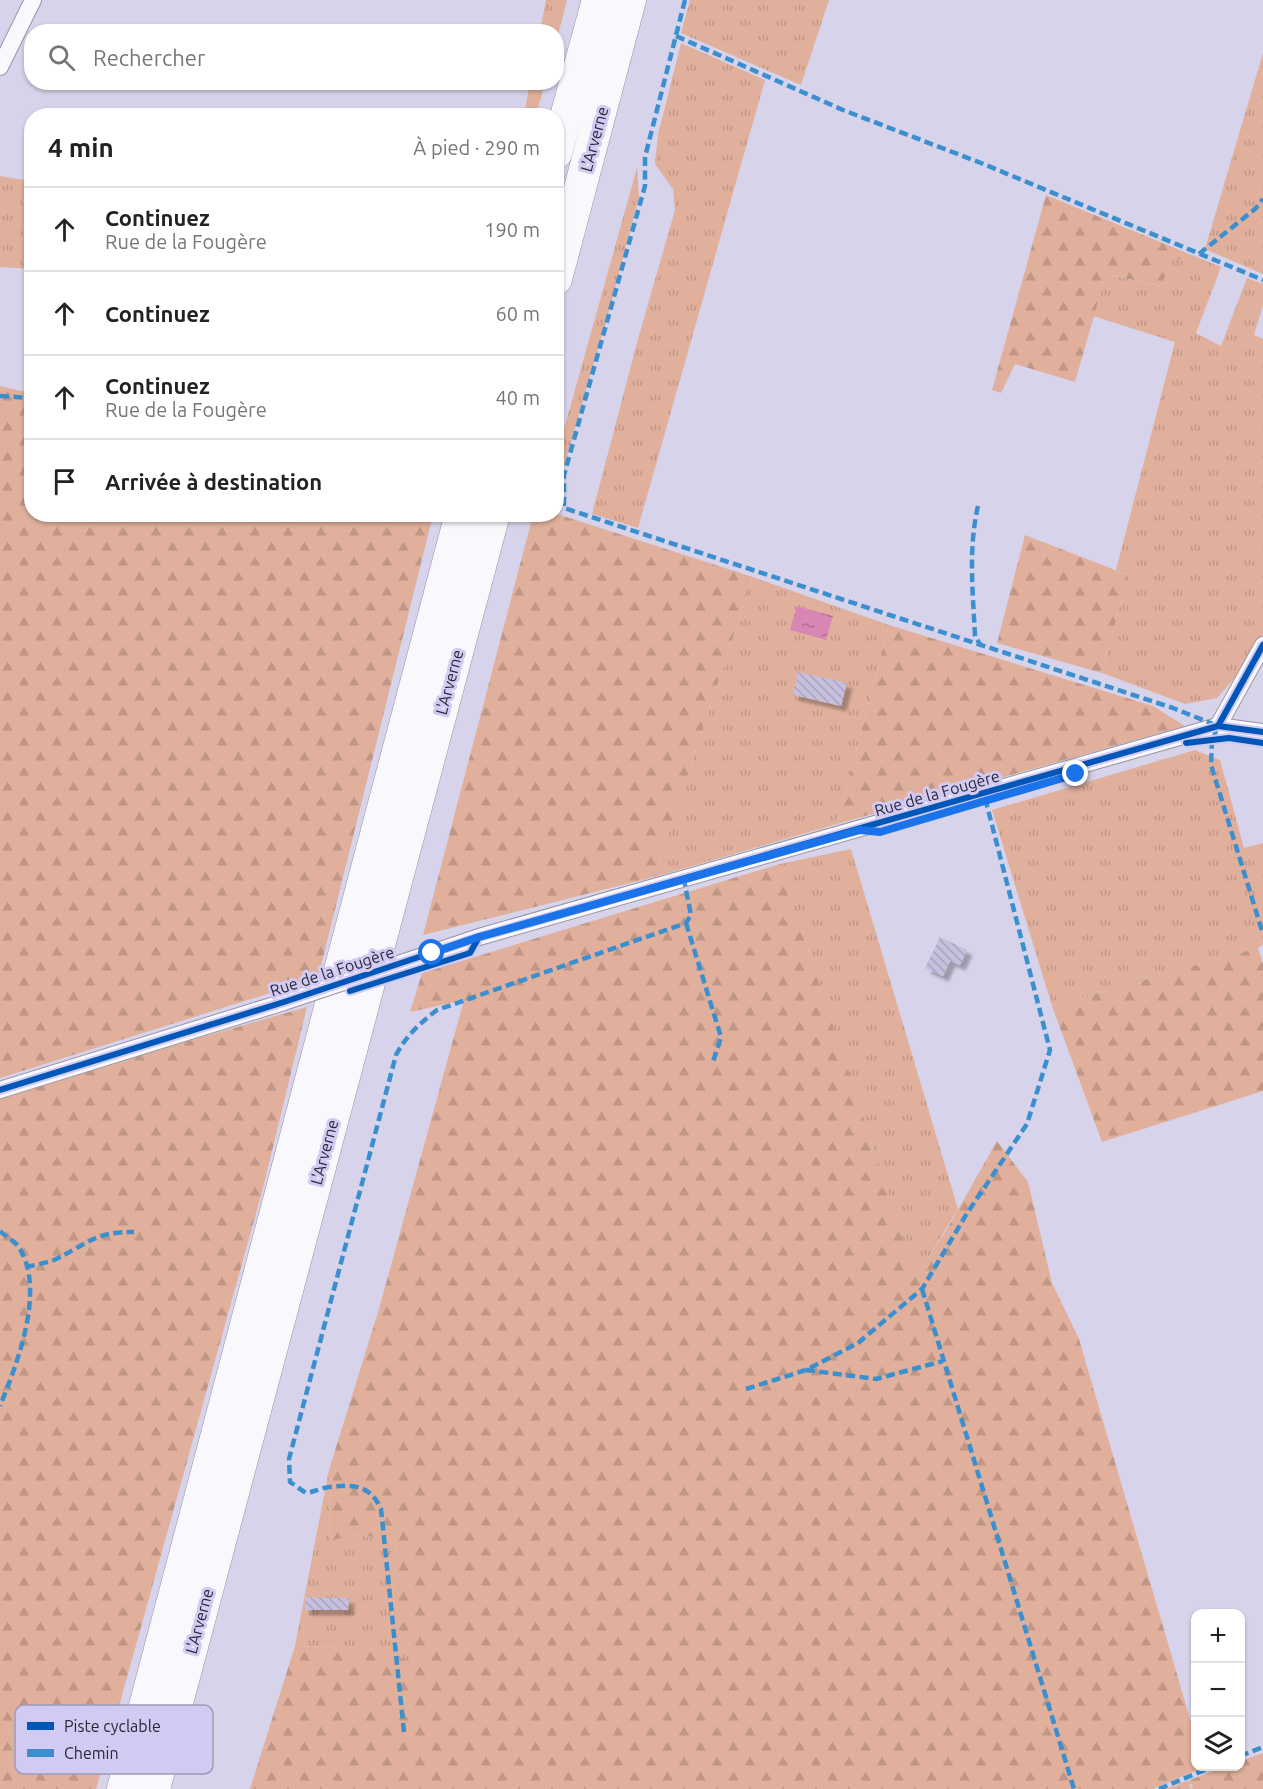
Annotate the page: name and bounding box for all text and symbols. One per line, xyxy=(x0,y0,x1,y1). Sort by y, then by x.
search box xyxy=(24,24,564,90)
icon: search xyxy=(45,41,78,74)
text: Rechercher xyxy=(93,45,205,70)
street label: L'Arverne xyxy=(577,104,611,174)
text: 4 min xyxy=(48,133,114,162)
text: À pied · 290 m xyxy=(413,136,540,159)
text: Continuez xyxy=(105,205,210,230)
icon: ahead xyxy=(48,213,81,246)
text: 190 m xyxy=(484,218,540,241)
text: Rue de la Fougère xyxy=(105,230,267,253)
icon: ahead xyxy=(48,297,81,330)
text: Continuez xyxy=(105,301,210,326)
text: 60 m xyxy=(496,302,540,325)
text: Continuez xyxy=(105,373,210,398)
icon: ahead xyxy=(48,381,81,414)
text: 40 m xyxy=(496,386,540,409)
text: Rue de la Fougère xyxy=(105,398,267,421)
icon: arrive xyxy=(48,465,81,498)
text: Arrivée à destination xyxy=(105,469,322,494)
street label: L'Arverne xyxy=(432,647,466,717)
route end xyxy=(1062,760,1088,786)
street label: Rue de la Fougère xyxy=(872,767,1002,819)
route start xyxy=(418,939,444,965)
street label: Rue de la Fougère xyxy=(268,942,396,1000)
street label: L'Arverne xyxy=(307,1117,341,1187)
street label: L'Arverne xyxy=(182,1586,216,1656)
map controls xyxy=(1191,1609,1245,1771)
button: + xyxy=(1191,1609,1245,1663)
button: − xyxy=(1191,1663,1245,1717)
legend xyxy=(15,1705,213,1774)
text: Piste cyclable xyxy=(64,1717,161,1735)
button: layers xyxy=(1191,1717,1245,1771)
text: Chemin xyxy=(64,1744,119,1762)

